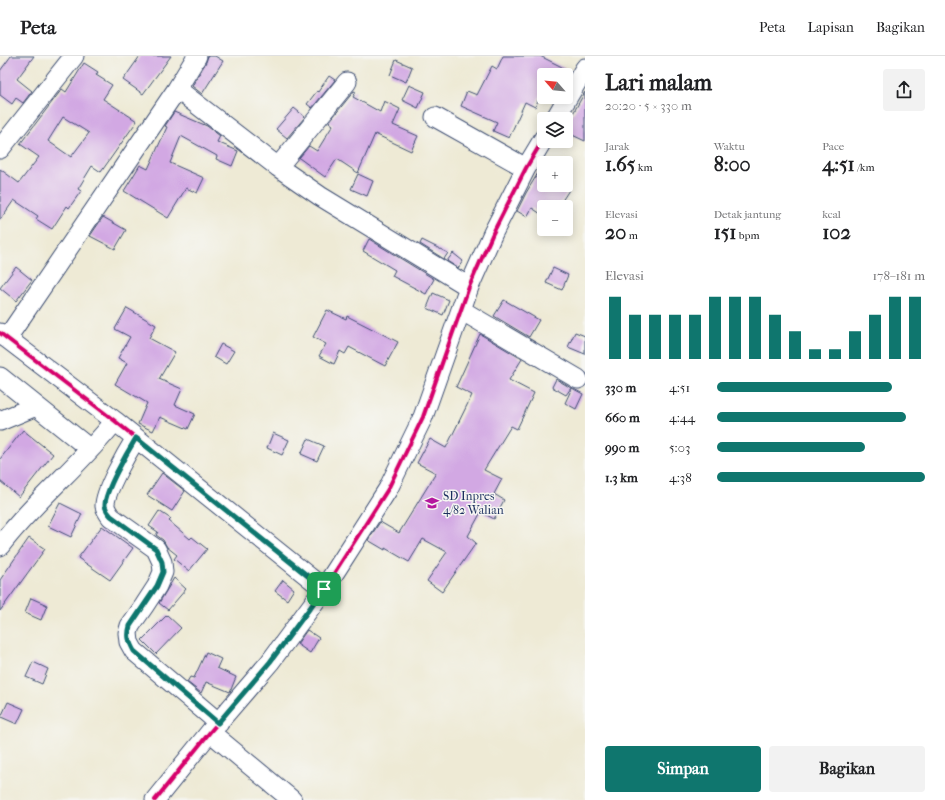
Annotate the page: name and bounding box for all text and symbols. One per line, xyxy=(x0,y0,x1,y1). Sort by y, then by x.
text: Peta xyxy=(20,17,56,39)
text: Peta xyxy=(759,19,786,36)
text: Lapisan xyxy=(808,19,854,36)
text: Bagikan xyxy=(876,19,925,36)
north arrow xyxy=(537,68,573,104)
map controls xyxy=(537,68,573,236)
button: share xyxy=(883,69,925,111)
text: Lari malam xyxy=(605,70,712,96)
text: 20:20 · 5 × 330 m xyxy=(605,98,692,113)
button: layers xyxy=(537,112,573,148)
text: Jarak xyxy=(605,140,629,153)
text: Waktu xyxy=(714,140,745,153)
text: Pace xyxy=(822,140,844,153)
text: 1.65 xyxy=(605,153,635,176)
text: 8:00 xyxy=(714,153,751,176)
text: 4:51 xyxy=(822,153,855,176)
button: + xyxy=(537,156,573,192)
text: km xyxy=(635,161,653,174)
text: /km xyxy=(855,161,875,174)
button: − xyxy=(537,200,573,236)
text: Elevasi xyxy=(605,208,638,221)
text: Detak jantung xyxy=(714,208,781,221)
text: kcal xyxy=(822,208,841,221)
text: 20 xyxy=(605,221,626,244)
text: 151 xyxy=(714,221,737,244)
text: 102 xyxy=(822,221,851,244)
text: m xyxy=(626,229,638,242)
text: bpm xyxy=(737,229,760,242)
text: Elevasi xyxy=(605,268,644,283)
text: 178–181 m xyxy=(872,268,925,283)
text: 330 m xyxy=(605,380,636,395)
text: 4:51 xyxy=(669,380,690,395)
text: 660 m xyxy=(605,410,640,425)
text: 4:44 xyxy=(669,410,695,425)
text: 990 m xyxy=(605,440,639,455)
text: 5:03 xyxy=(669,440,690,455)
text: 1.3 km xyxy=(605,470,638,485)
text: 4:38 xyxy=(669,470,692,485)
place label: SD Inpres 4/82 Walian xyxy=(443,489,504,517)
school or university icon: SD Inpres 4/82 Walian xyxy=(424,495,440,511)
pin xyxy=(307,572,341,606)
icon: arrive xyxy=(313,578,335,600)
button: Simpan xyxy=(605,746,761,792)
button: Bagikan xyxy=(769,746,925,792)

